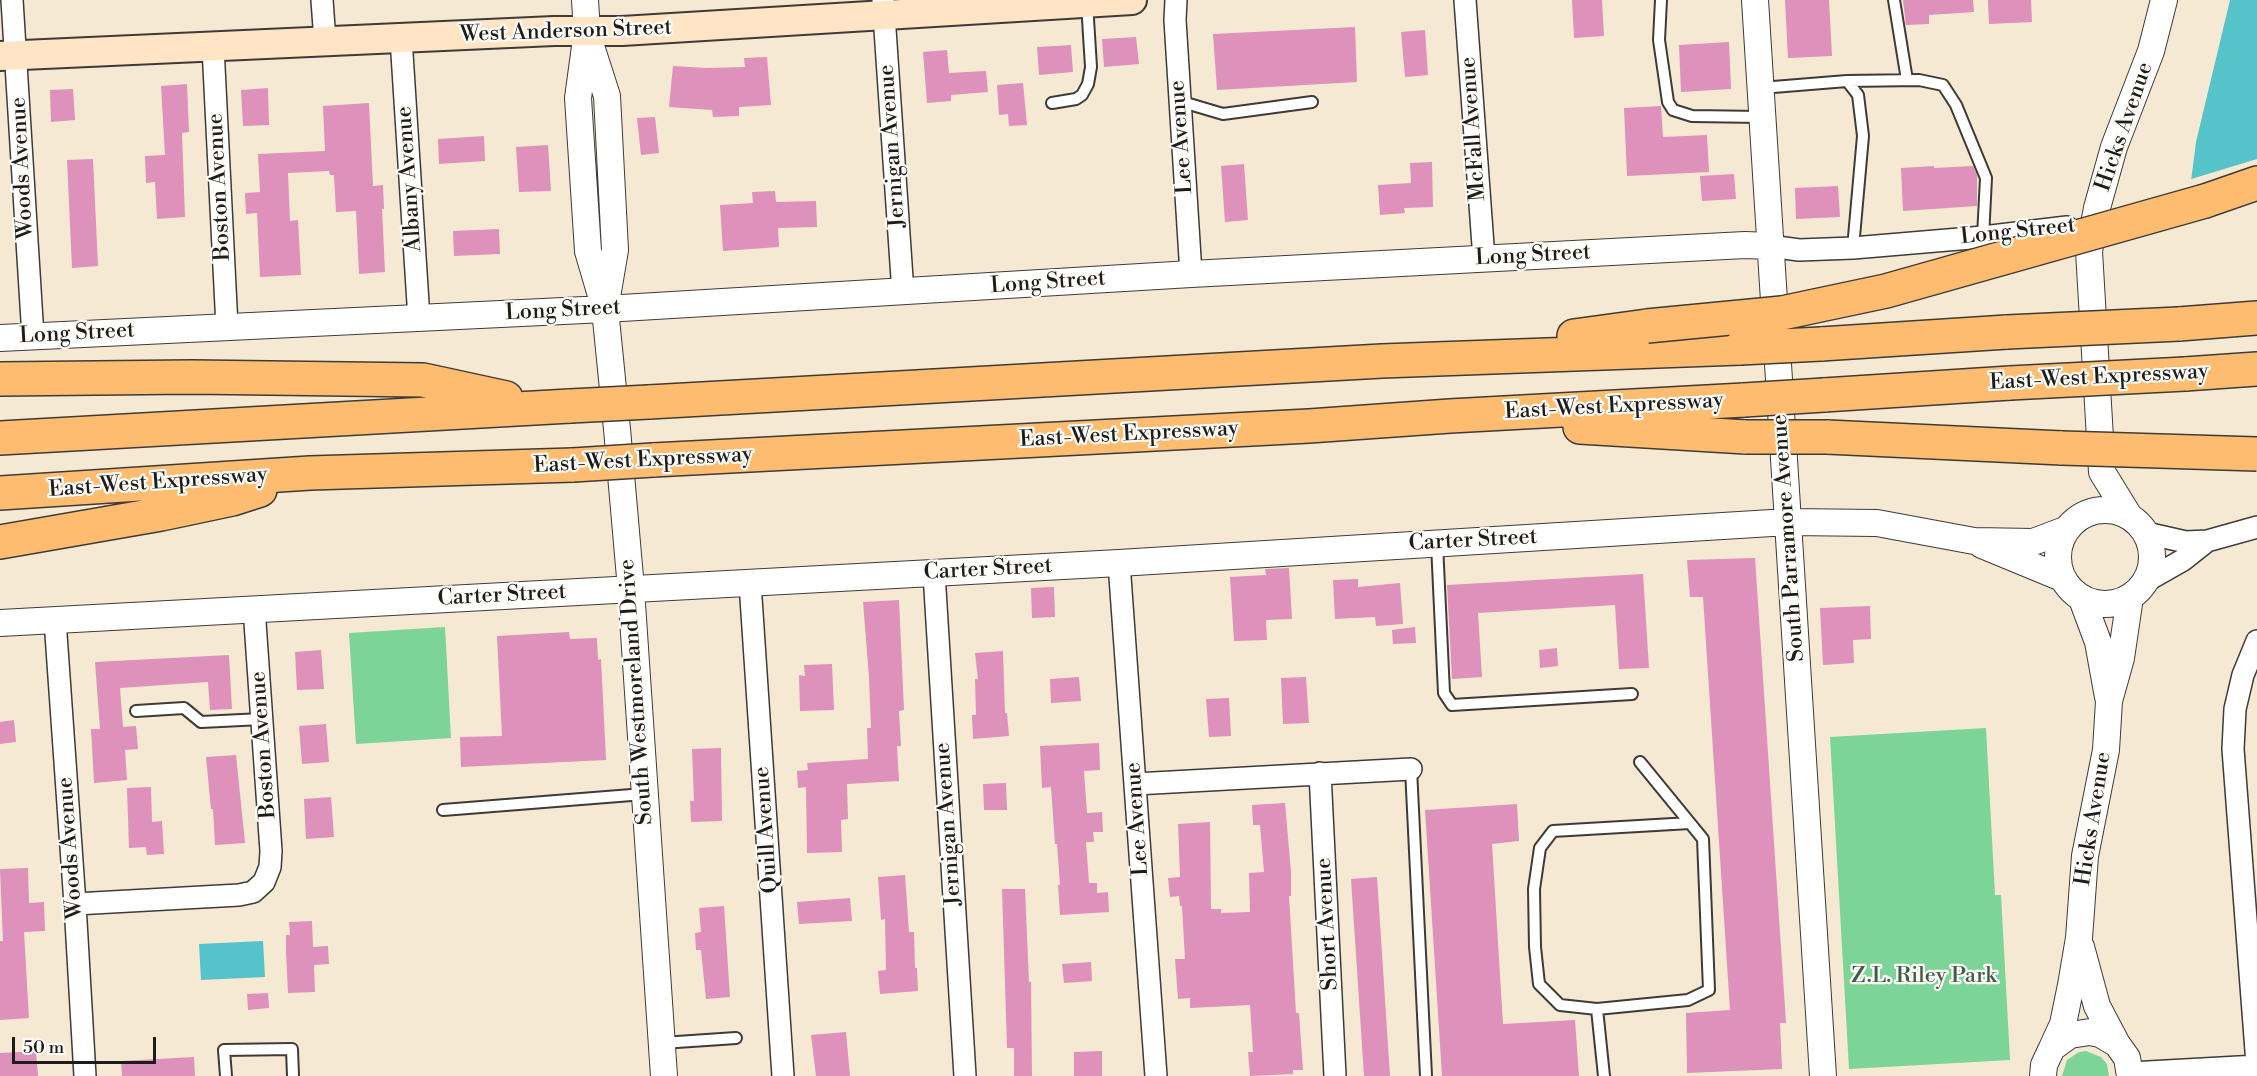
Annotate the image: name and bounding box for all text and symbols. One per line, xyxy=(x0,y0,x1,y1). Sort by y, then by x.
street label: West Anderson Street xyxy=(459,15,673,49)
street label: McFall Avenue xyxy=(1456,56,1492,202)
street label: Hicks Avenue xyxy=(2091,59,2159,195)
street label: Jernigan Avenue xyxy=(874,64,912,228)
street label: Lee Avenue xyxy=(1165,79,1199,195)
street label: Woods Avenue xyxy=(6,96,40,240)
street label: Albany Avenue xyxy=(392,105,428,253)
street label: Boston Avenue xyxy=(203,113,237,261)
street label: Long Street xyxy=(1959,213,2077,251)
street label: Long Street xyxy=(1475,240,1591,272)
street label: Long Street xyxy=(989,266,1107,300)
street label: Long Street xyxy=(505,295,621,327)
street label: Long Street xyxy=(19,318,135,350)
street label: East-West Expressway xyxy=(1989,359,2209,397)
street label: East-West Expressway xyxy=(1504,388,1724,426)
street label: South Parramore Avenue xyxy=(1767,413,1811,663)
street label: East-West Expressway xyxy=(1019,416,1239,454)
street label: East-West Expressway xyxy=(533,442,753,480)
street label: East-West Expressway xyxy=(48,462,268,504)
street label: Carter Street xyxy=(1408,524,1538,558)
street label: Carter Street xyxy=(923,553,1053,587)
street label: South Westmoreland Drive xyxy=(615,558,659,826)
street label: Carter Street xyxy=(437,579,567,613)
street label: Boston Avenue xyxy=(246,670,282,820)
street label: Jernigan Avenue xyxy=(930,742,968,906)
street label: Hicks Avenue xyxy=(2070,750,2118,888)
street label: Lee Avenue xyxy=(1121,761,1155,877)
street label: Quill Avenue xyxy=(749,766,785,894)
street label: Woods Avenue xyxy=(53,776,89,920)
street label: Short Avenue xyxy=(1311,857,1345,991)
park label: Z.L. Riley Park xyxy=(1851,964,1997,990)
scale bar xyxy=(15,1025,159,1063)
text: 50 m xyxy=(23,1036,64,1059)

